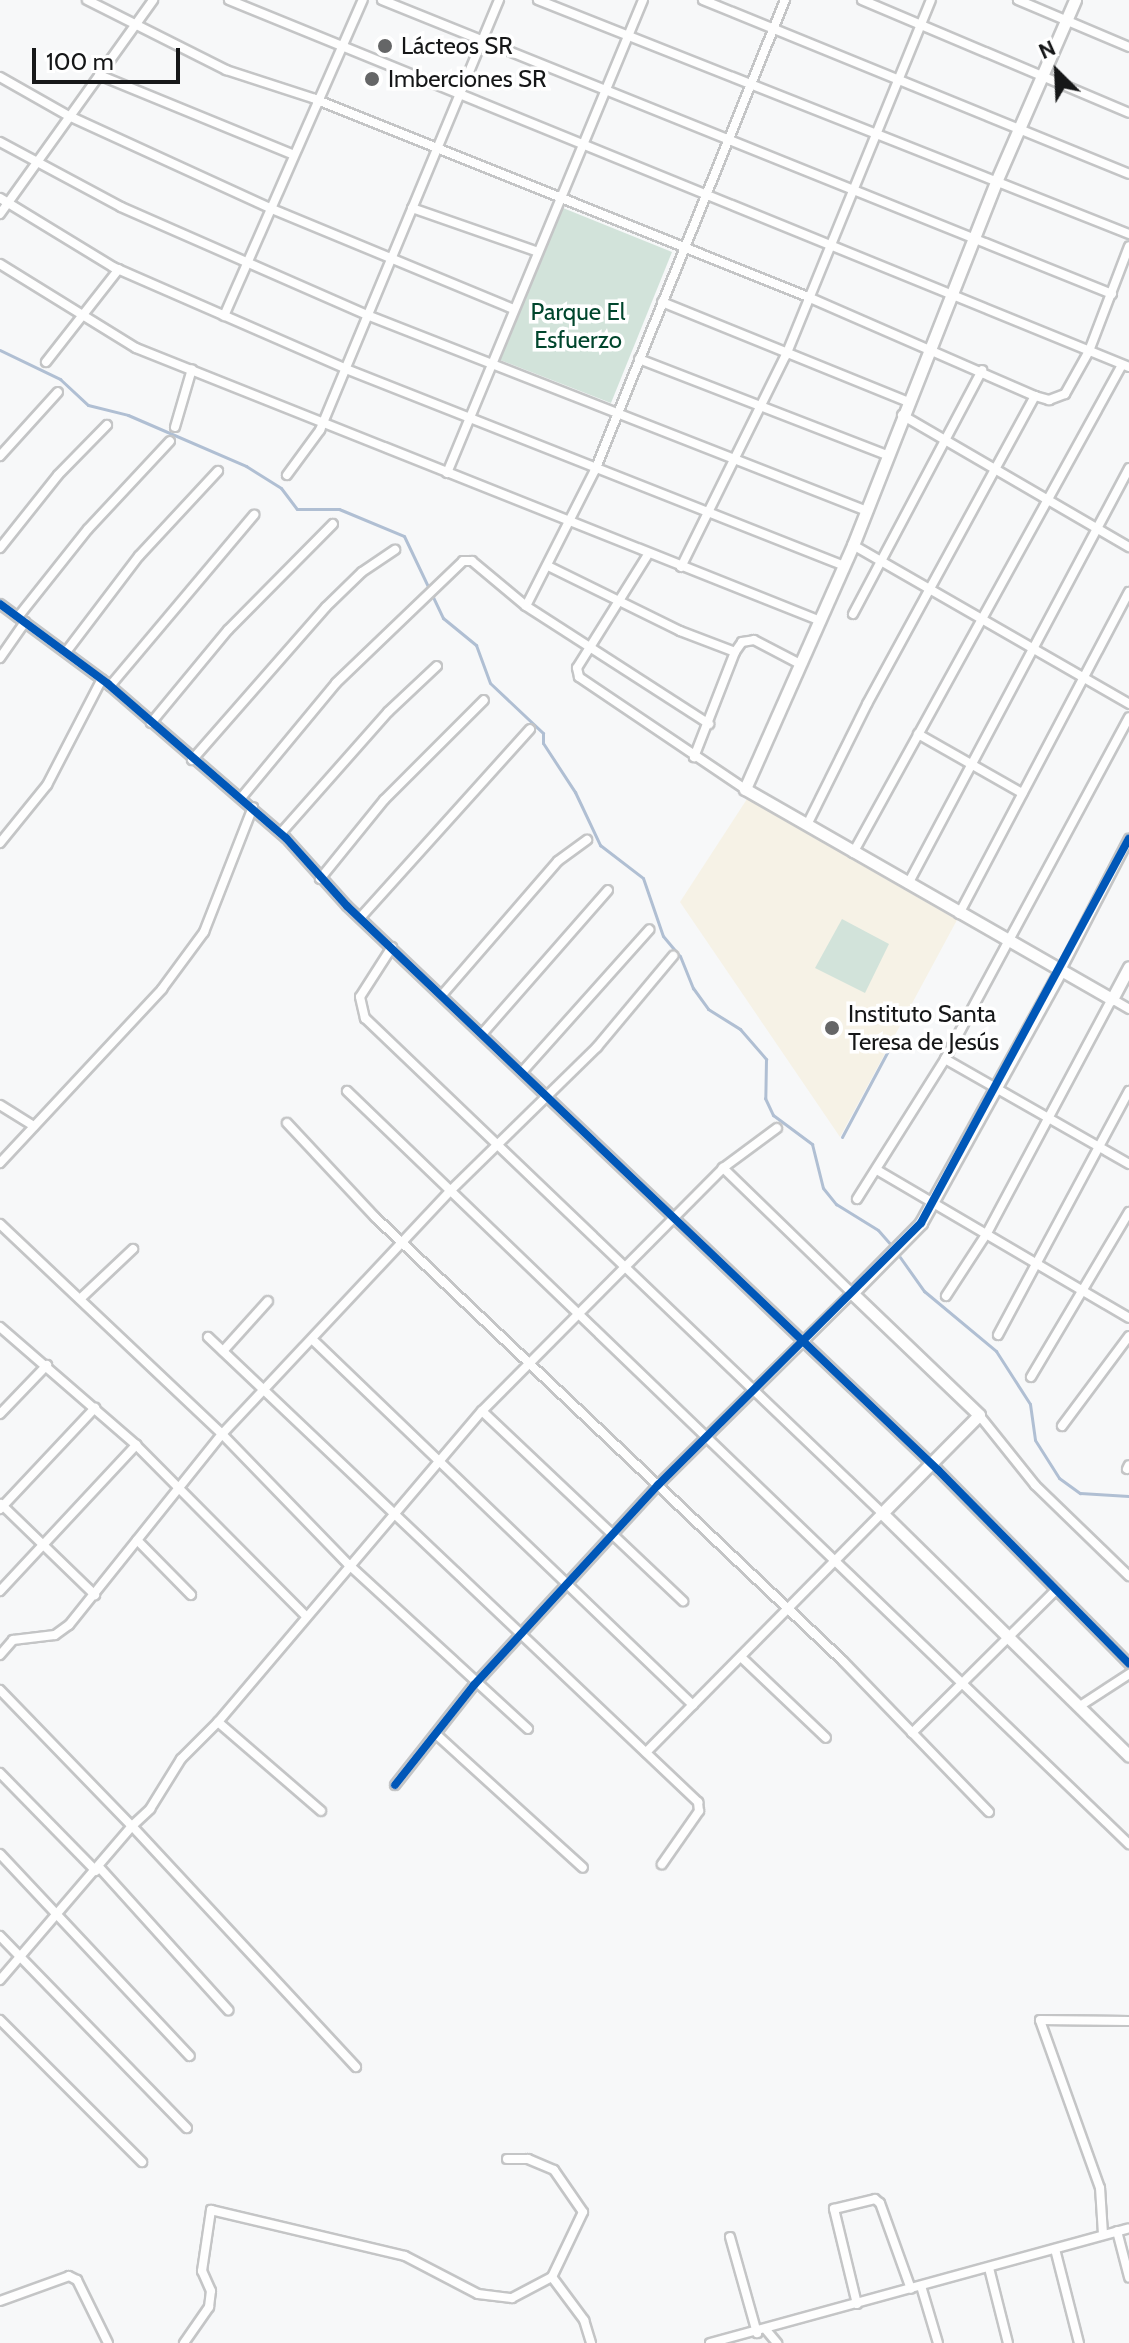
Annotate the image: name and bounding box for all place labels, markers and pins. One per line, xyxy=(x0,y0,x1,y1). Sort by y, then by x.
place label: Lácteos SR xyxy=(401,32,513,60)
marker: Lácteos SR xyxy=(376,37,394,55)
place label: Imberciones SR xyxy=(388,65,547,93)
marker: Imberciones SR xyxy=(363,70,381,88)
place label: Instituto Santa Teresa de Jesús xyxy=(848,1000,999,1056)
marker: Instituto Santa Teresa de Jesús xyxy=(823,1019,841,1037)

